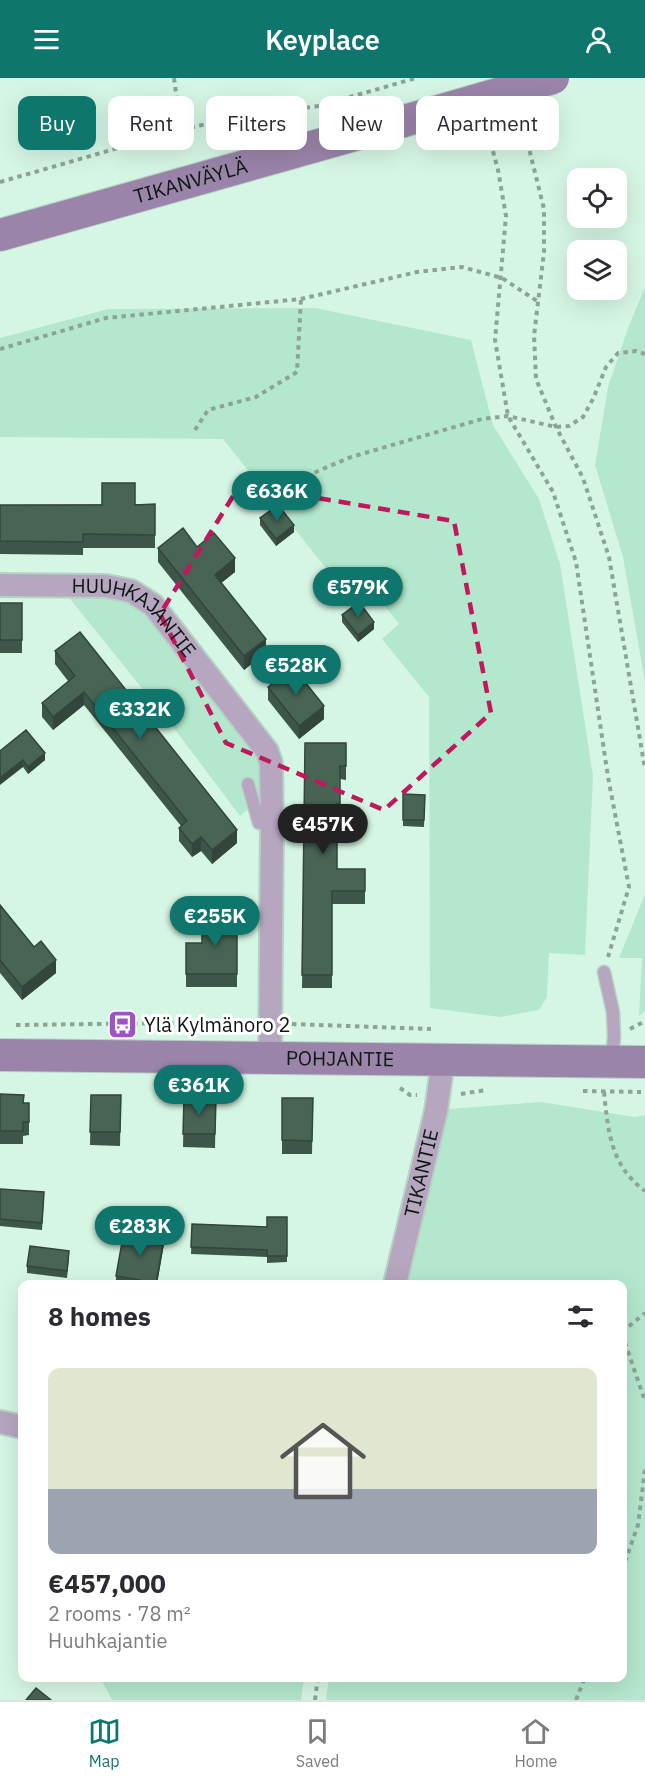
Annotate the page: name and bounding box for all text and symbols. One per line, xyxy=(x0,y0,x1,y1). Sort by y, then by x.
text: Keyplace xyxy=(265,22,380,57)
icon: menu xyxy=(30,23,63,56)
icon: person xyxy=(582,23,615,56)
chip: Buy xyxy=(18,96,96,150)
chip: Rent xyxy=(108,96,194,150)
chip: Filters xyxy=(206,96,307,150)
chip: New xyxy=(319,96,404,150)
chip: Apartment xyxy=(416,96,559,150)
street label: TIKANVÄYLÄ xyxy=(130,152,251,210)
map controls xyxy=(567,168,627,300)
button: locate xyxy=(567,168,627,228)
button: layers xyxy=(567,240,627,300)
pin: €636K xyxy=(235,471,319,522)
text: €636K xyxy=(246,477,308,504)
pin: €579K xyxy=(316,567,400,618)
street label: HUUHKAJANTIE xyxy=(71,572,203,663)
text: €579K xyxy=(327,573,389,600)
pin: €528K xyxy=(254,645,338,696)
text: €528K xyxy=(265,651,327,678)
pin: €332K xyxy=(98,689,182,740)
text: €332K xyxy=(109,695,171,722)
pin: €457K xyxy=(281,804,365,855)
text: €457K xyxy=(292,810,354,837)
pin: €255K xyxy=(173,896,257,947)
text: €255K xyxy=(184,902,246,929)
bus stop icon: Ylä Kylmänoro 2 xyxy=(107,1009,139,1041)
place label: Ylä Kylmänoro 2 xyxy=(144,1011,290,1038)
street label: POHJANTIE xyxy=(286,1044,394,1072)
pin: €361K xyxy=(157,1065,241,1116)
text: €361K xyxy=(168,1071,230,1098)
street label: TIKANTIE xyxy=(397,1126,444,1220)
pin: €283K xyxy=(98,1206,182,1257)
text: €283K xyxy=(109,1212,171,1239)
text: 8 homes xyxy=(48,1299,151,1333)
icon: filters xyxy=(564,1300,597,1333)
icon: home xyxy=(269,1407,377,1515)
text: €457,000 xyxy=(48,1566,166,1600)
text: 2 rooms · 78 m² xyxy=(48,1600,191,1627)
text: Huuhkajantie xyxy=(48,1627,167,1654)
tab: Map xyxy=(88,1715,121,1771)
tab: Saved xyxy=(296,1715,339,1771)
tab: Home xyxy=(514,1715,557,1771)

